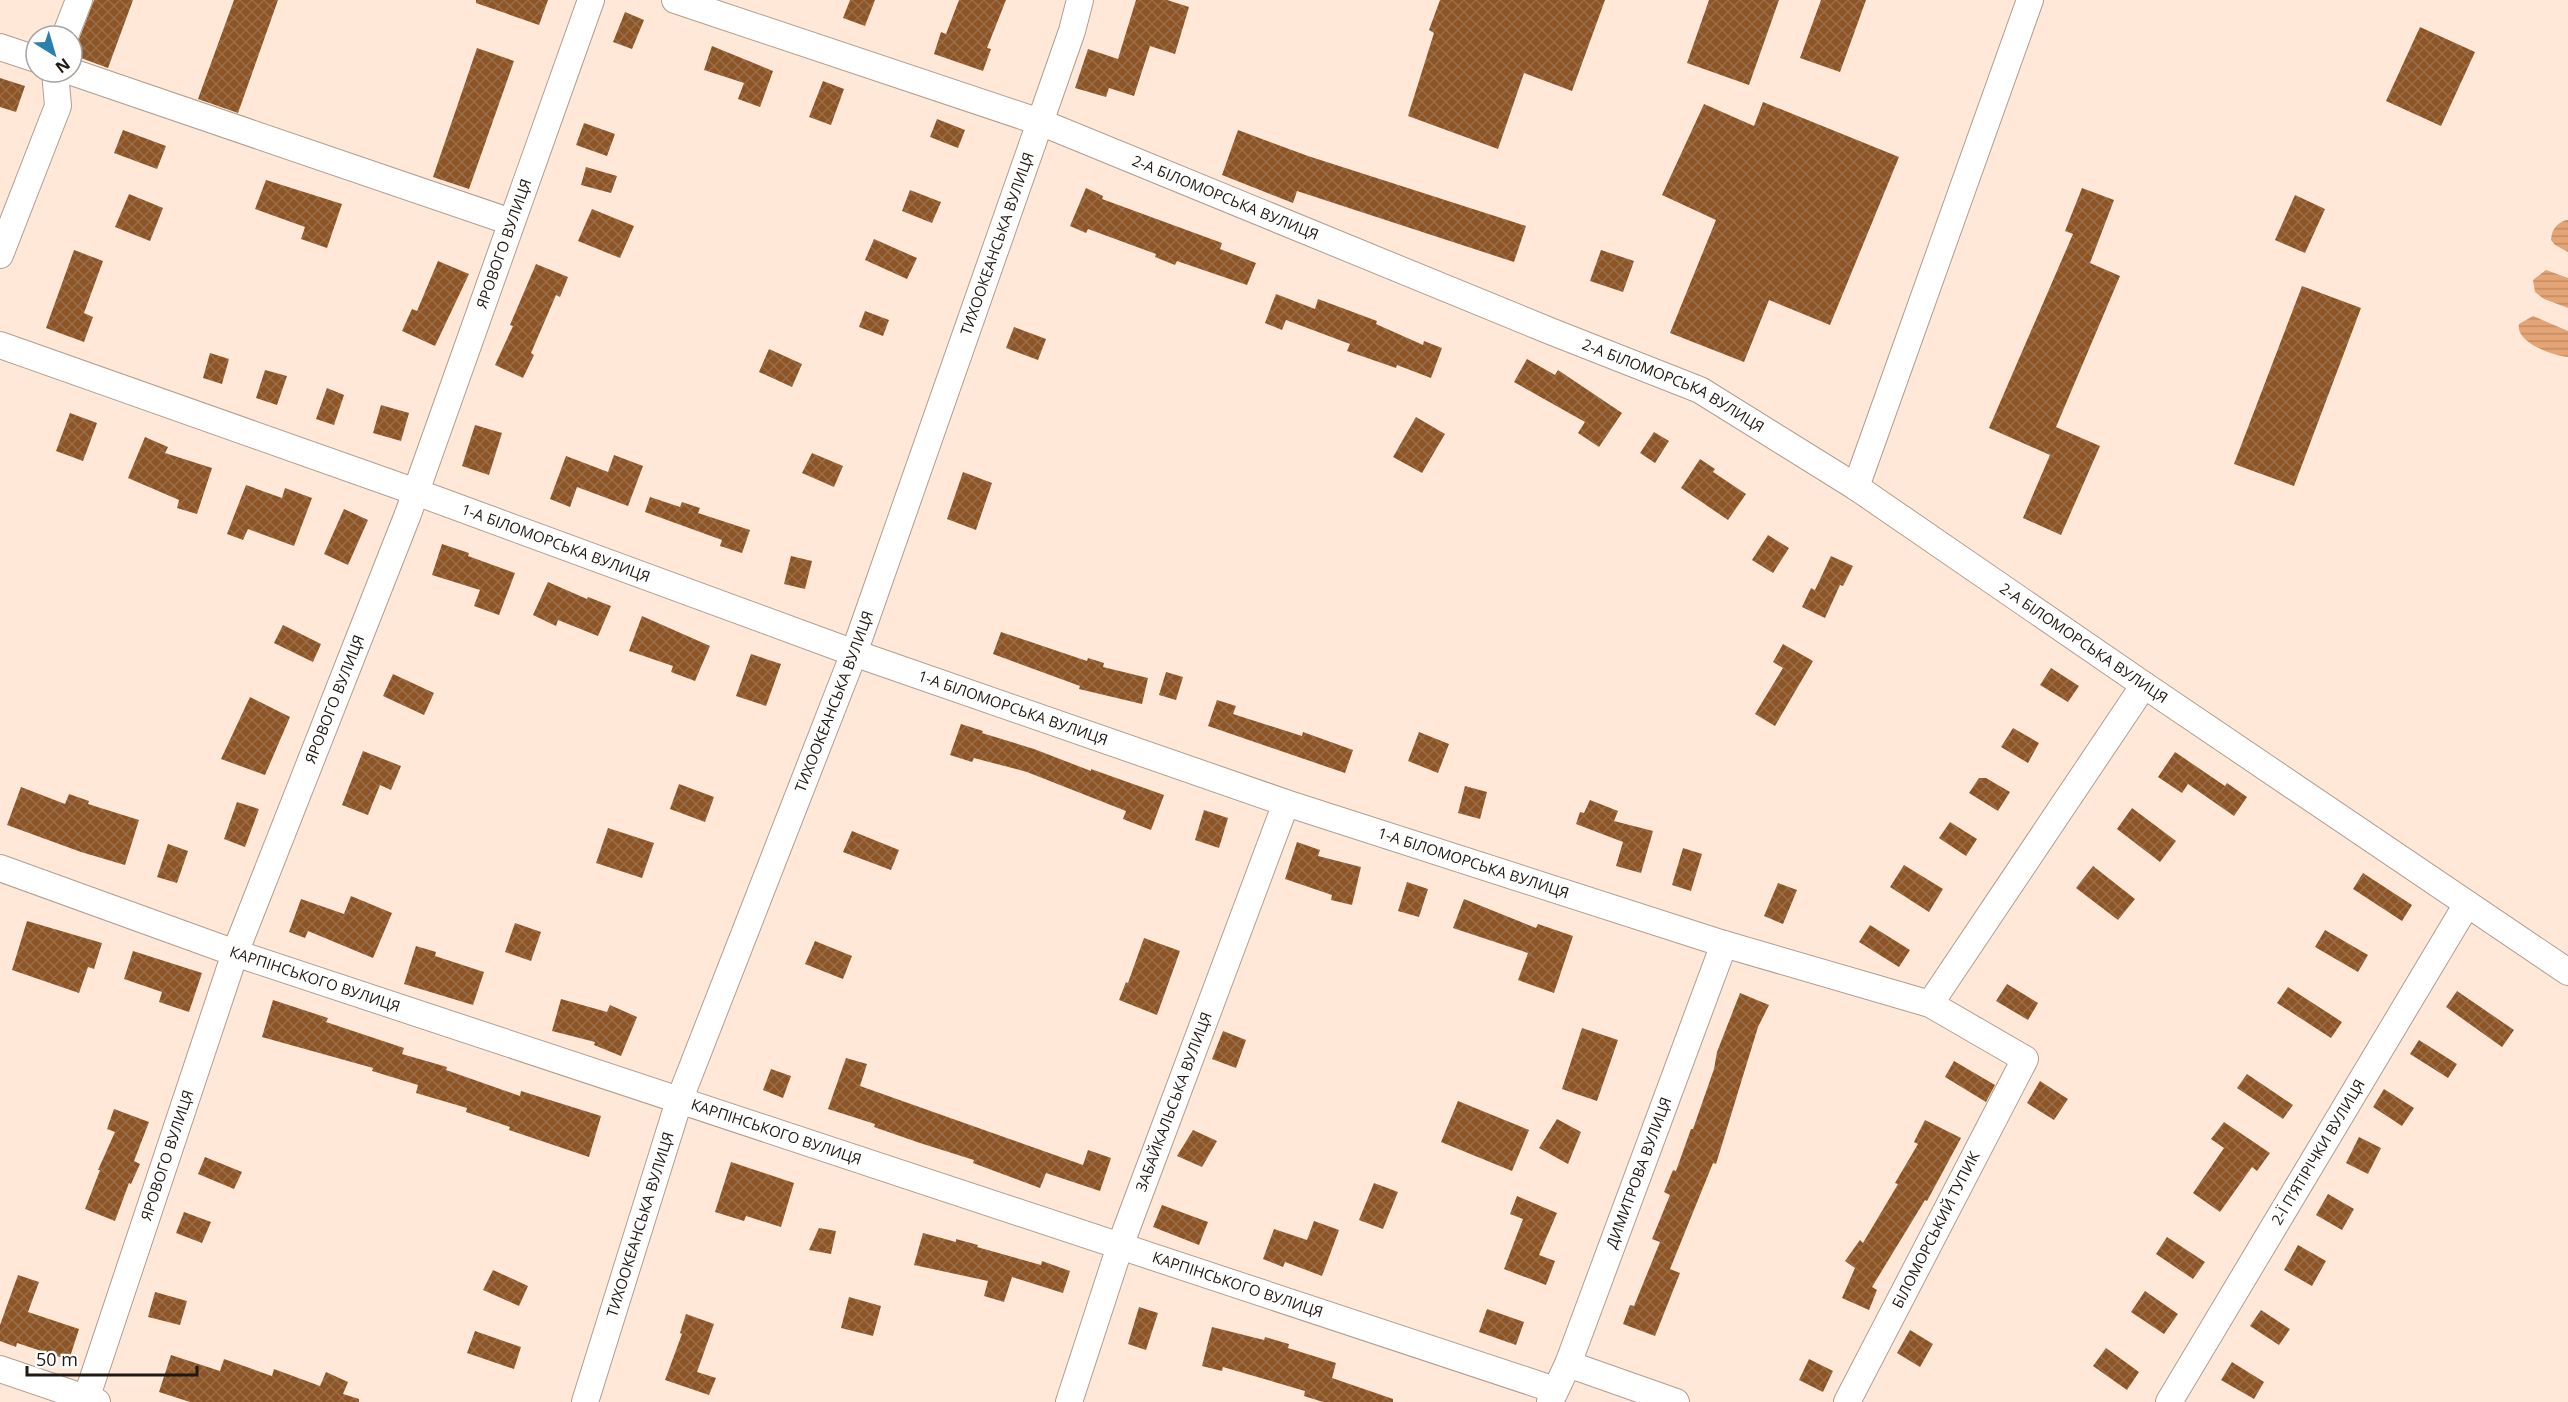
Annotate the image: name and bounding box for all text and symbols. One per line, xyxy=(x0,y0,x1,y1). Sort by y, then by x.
north arrow xyxy=(24,24,84,84)
text: N xyxy=(51,53,75,79)
street label: ТИХООКЕАНСЬКА ВУЛИЦЯ xyxy=(955,149,1038,338)
street label: 2-А БІЛОМОРСЬКА ВУЛИЦЯ xyxy=(1129,150,1322,244)
street label: ЯРОВОГО ВУЛИЦЯ xyxy=(471,176,536,311)
street label: 2-А БІЛОМОРСЬКА ВУЛИЦЯ xyxy=(1579,334,1768,437)
street label: 1-А БІЛОМОРСЬКА ВУЛИЦЯ xyxy=(459,499,653,586)
street label: 2-А БІЛОМОРСЬКА ВУЛИЦЯ xyxy=(1996,578,2172,707)
street label: ТИХООКЕАНСЬКА ВУЛИЦЯ xyxy=(790,608,877,795)
street label: ЯРОВОГО ВУЛИЦЯ xyxy=(300,632,368,766)
street label: 1-А БІЛОМОРСЬКА ВУЛИЦЯ xyxy=(916,665,1111,749)
street label: 1-А БІЛОМОРСЬКА ВУЛИЦЯ xyxy=(1376,822,1572,902)
street label: КАРПІНСЬКОГО ВУЛИЦЯ xyxy=(227,941,403,1016)
street label: ЗАБАЙКАЛЬСЬКА ВУЛИЦЯ xyxy=(1130,1009,1216,1194)
street label: 2-Ї П’ЯТІРІЧКИ ВУЛИЦЯ xyxy=(2266,1075,2369,1228)
street label: ЯРОВОГО ВУЛИЦЯ xyxy=(135,1087,198,1223)
street label: КАРПІНСЬКОГО ВУЛИЦЯ xyxy=(689,1094,864,1169)
street label: ДИМИТРОВА ВУЛИЦЯ xyxy=(1601,1094,1675,1251)
street label: ТИХООКЕАНСЬКА ВУЛИЦЯ xyxy=(601,1129,678,1319)
street label: БІЛОМОРСЬКИЙ ТУПИК xyxy=(1887,1147,1984,1311)
street label: КАРПІНСЬКОГО ВУЛИЦЯ xyxy=(1150,1246,1326,1322)
scale bar xyxy=(27,1339,196,1377)
text: 50 m xyxy=(36,1347,78,1371)

